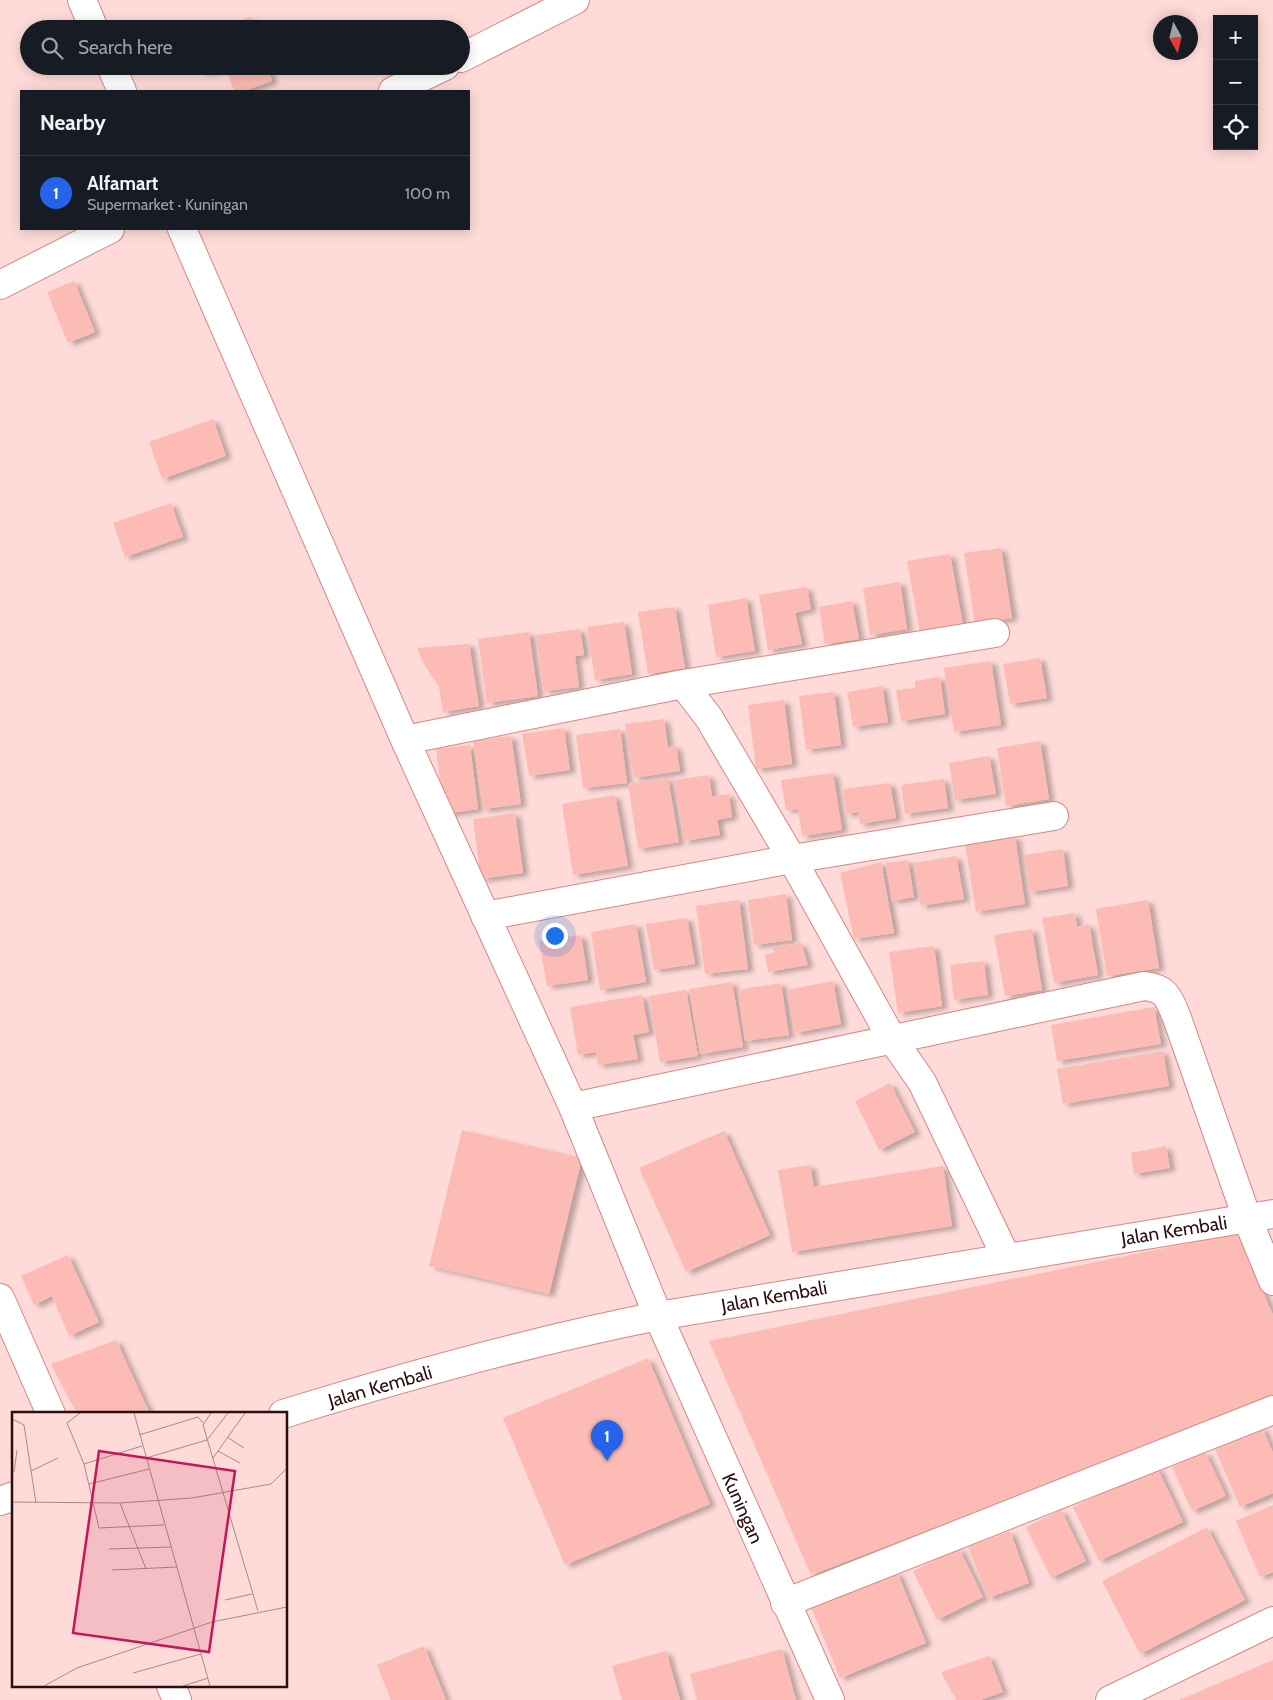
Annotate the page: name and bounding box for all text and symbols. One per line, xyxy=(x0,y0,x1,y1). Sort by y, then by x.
north arrow xyxy=(1153,15,1198,60)
map controls xyxy=(1213,15,1258,150)
button: + xyxy=(1213,15,1258,60)
search box xyxy=(20,20,470,75)
icon: search xyxy=(38,34,66,62)
text: Search here xyxy=(78,36,172,59)
button: − xyxy=(1213,60,1258,105)
button: locate xyxy=(1213,105,1258,150)
text: Nearby xyxy=(40,110,106,135)
text: Alfamart xyxy=(87,172,158,195)
text: 1 xyxy=(53,184,59,203)
text: 100 m xyxy=(405,184,450,203)
text: Supermarket · Kuningan xyxy=(87,195,248,214)
your location xyxy=(542,923,568,949)
street label: Jalan Kembali xyxy=(1118,1211,1229,1250)
street label: Jalan Kembali xyxy=(718,1276,829,1317)
street label: Jalan Kembali xyxy=(325,1361,435,1413)
inset map xyxy=(12,1412,288,1688)
pin: 1 xyxy=(591,1420,623,1461)
street label: Kuningan xyxy=(717,1469,768,1547)

